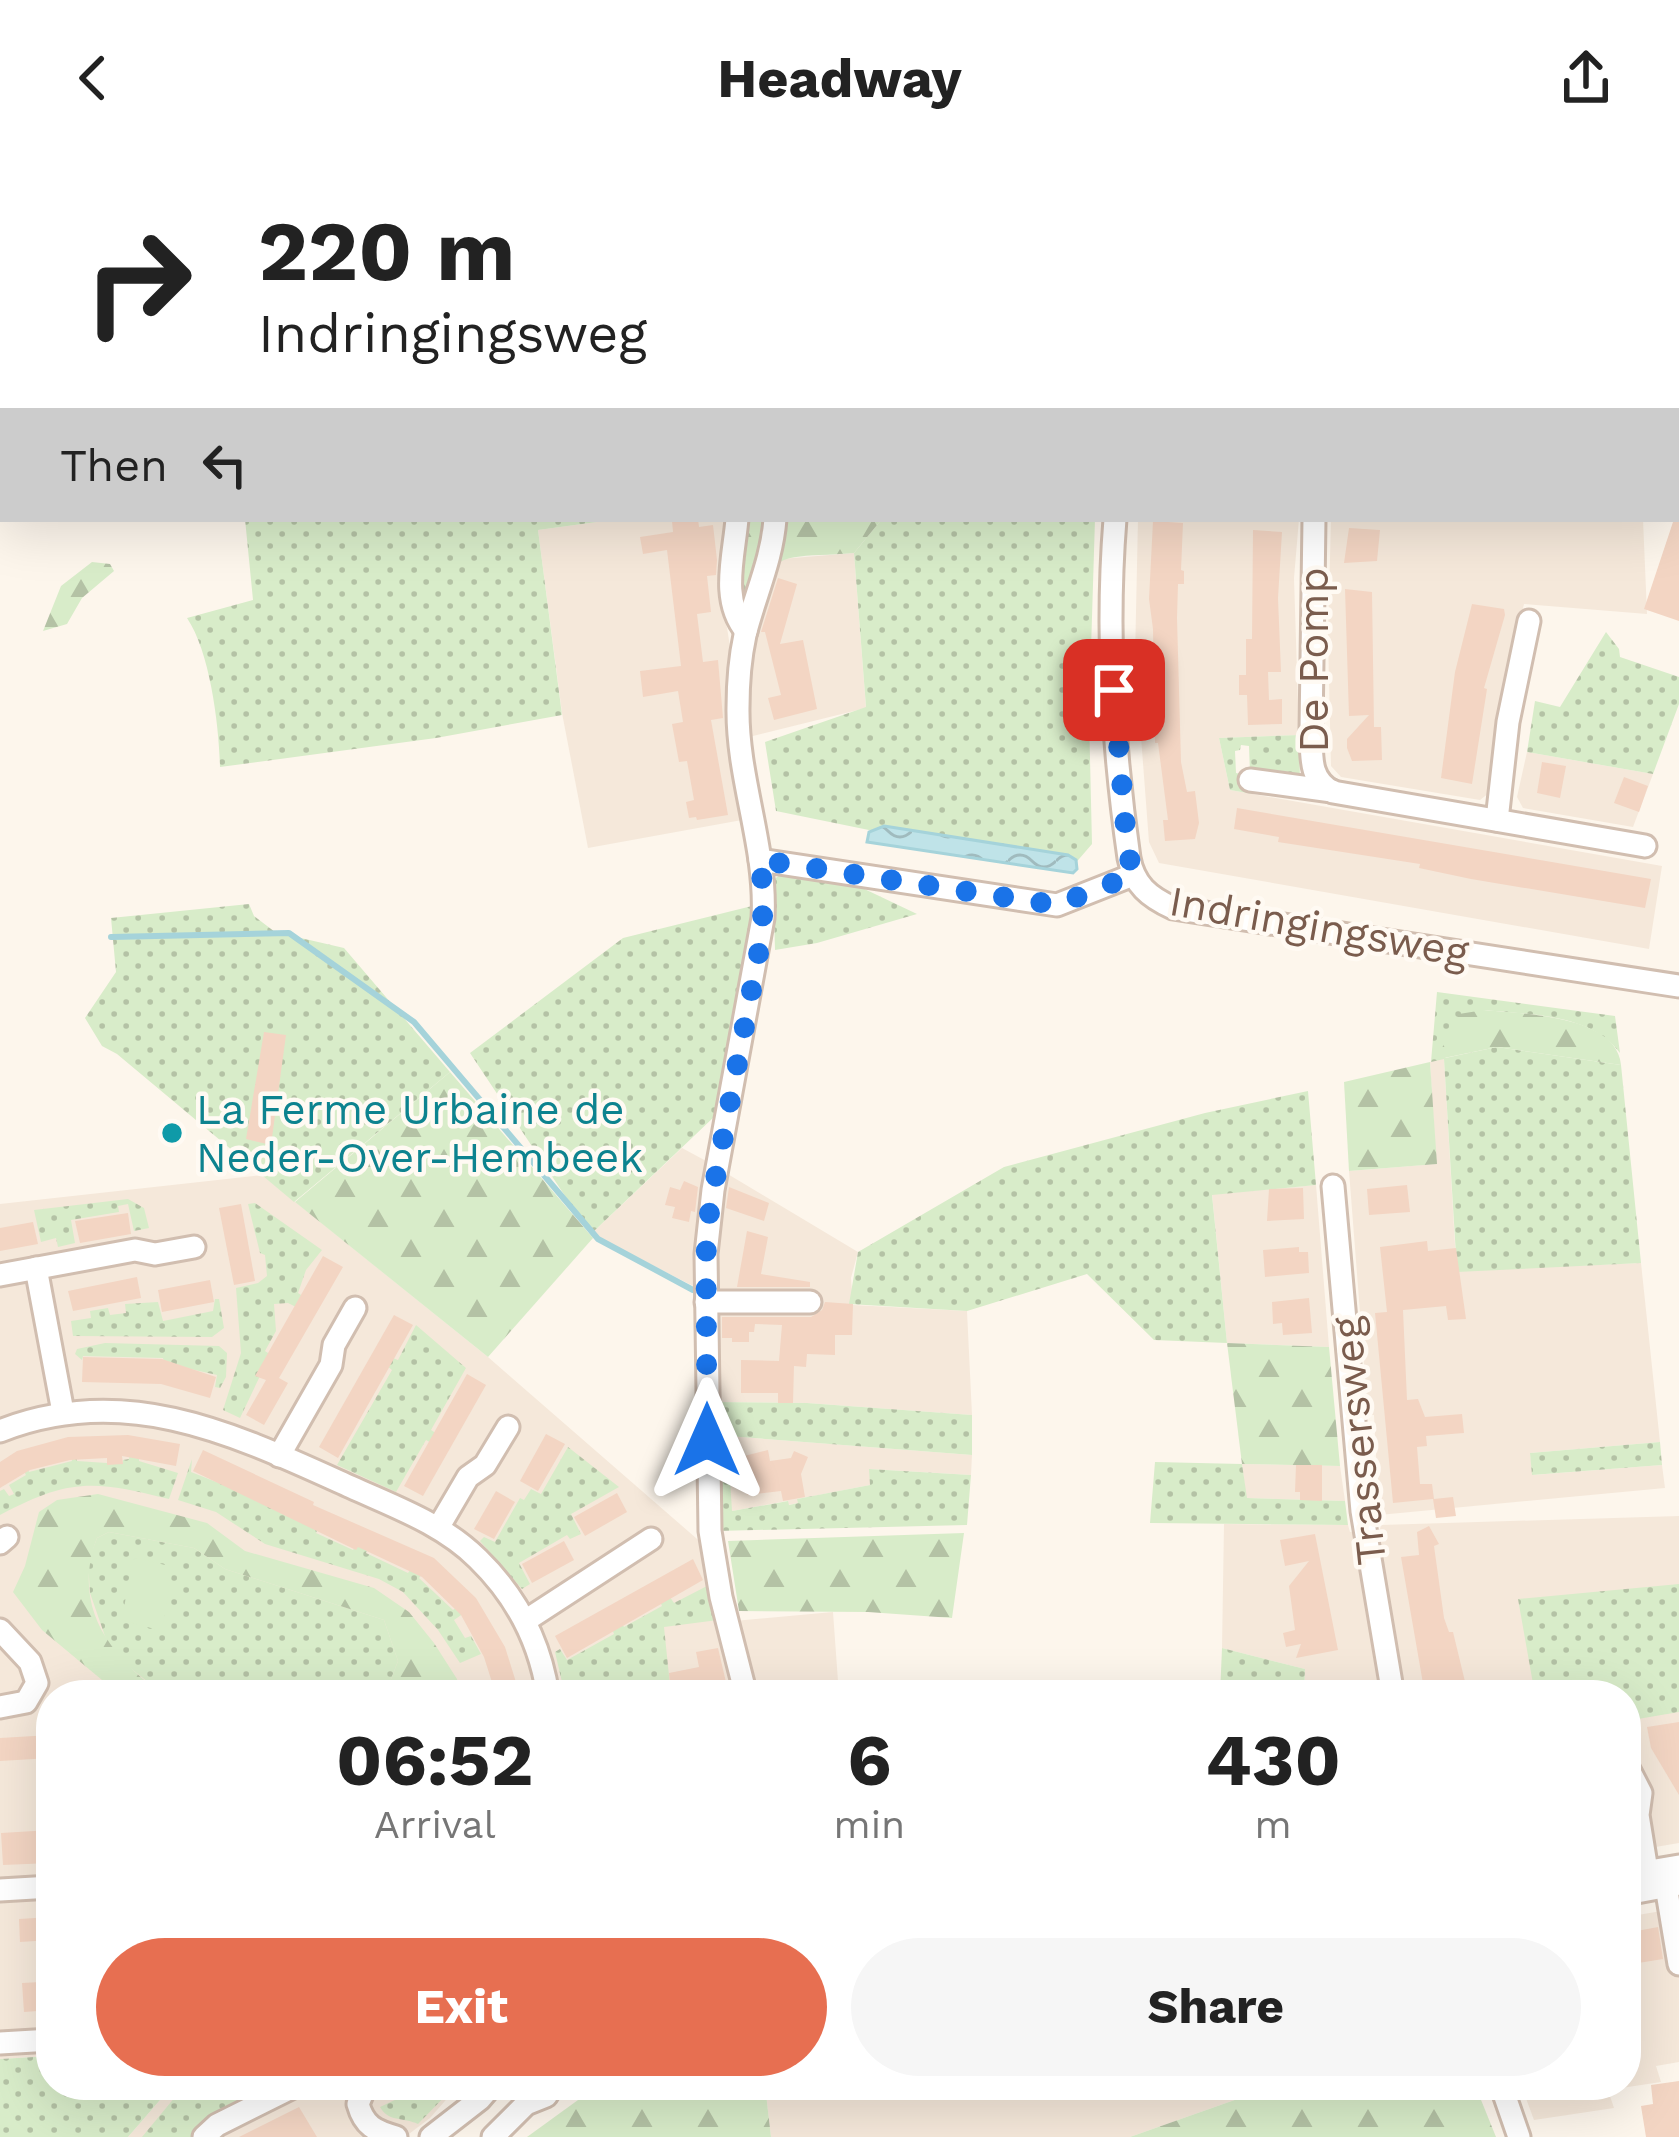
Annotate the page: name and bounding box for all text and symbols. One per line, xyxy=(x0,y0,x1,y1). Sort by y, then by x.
icon: back xyxy=(60,45,126,111)
icon: share xyxy=(1553,45,1619,111)
text: Headway xyxy=(717,47,962,110)
text: 220 m xyxy=(258,202,515,300)
icon: right xyxy=(60,204,216,360)
text: Indringingsweg xyxy=(258,302,647,365)
icon: left xyxy=(192,432,258,498)
text: Then xyxy=(60,439,168,492)
street label: De Pomp xyxy=(1289,567,1338,753)
pin xyxy=(1063,639,1165,741)
icon: arrive xyxy=(1081,657,1147,723)
street label: Indringingsweg xyxy=(1166,876,1473,977)
place label: La Ferme Urbaine de Neder-Over-Hembeek xyxy=(196,1085,643,1182)
marker: La Ferme Urbaine de Neder-Over-Hembeek xyxy=(159,1120,185,1146)
street label: Trassersweg xyxy=(1321,1314,1396,1568)
position arrow xyxy=(644,1377,770,1503)
text: 06:52 xyxy=(336,1718,533,1802)
text: 6 xyxy=(847,1718,892,1802)
text: 430 xyxy=(1205,1718,1341,1802)
text: Arrival xyxy=(374,1802,496,1847)
text: min xyxy=(834,1802,905,1847)
text: m xyxy=(1255,1802,1292,1847)
button: Exit xyxy=(96,1938,827,2076)
button: Share xyxy=(851,1938,1581,2076)

